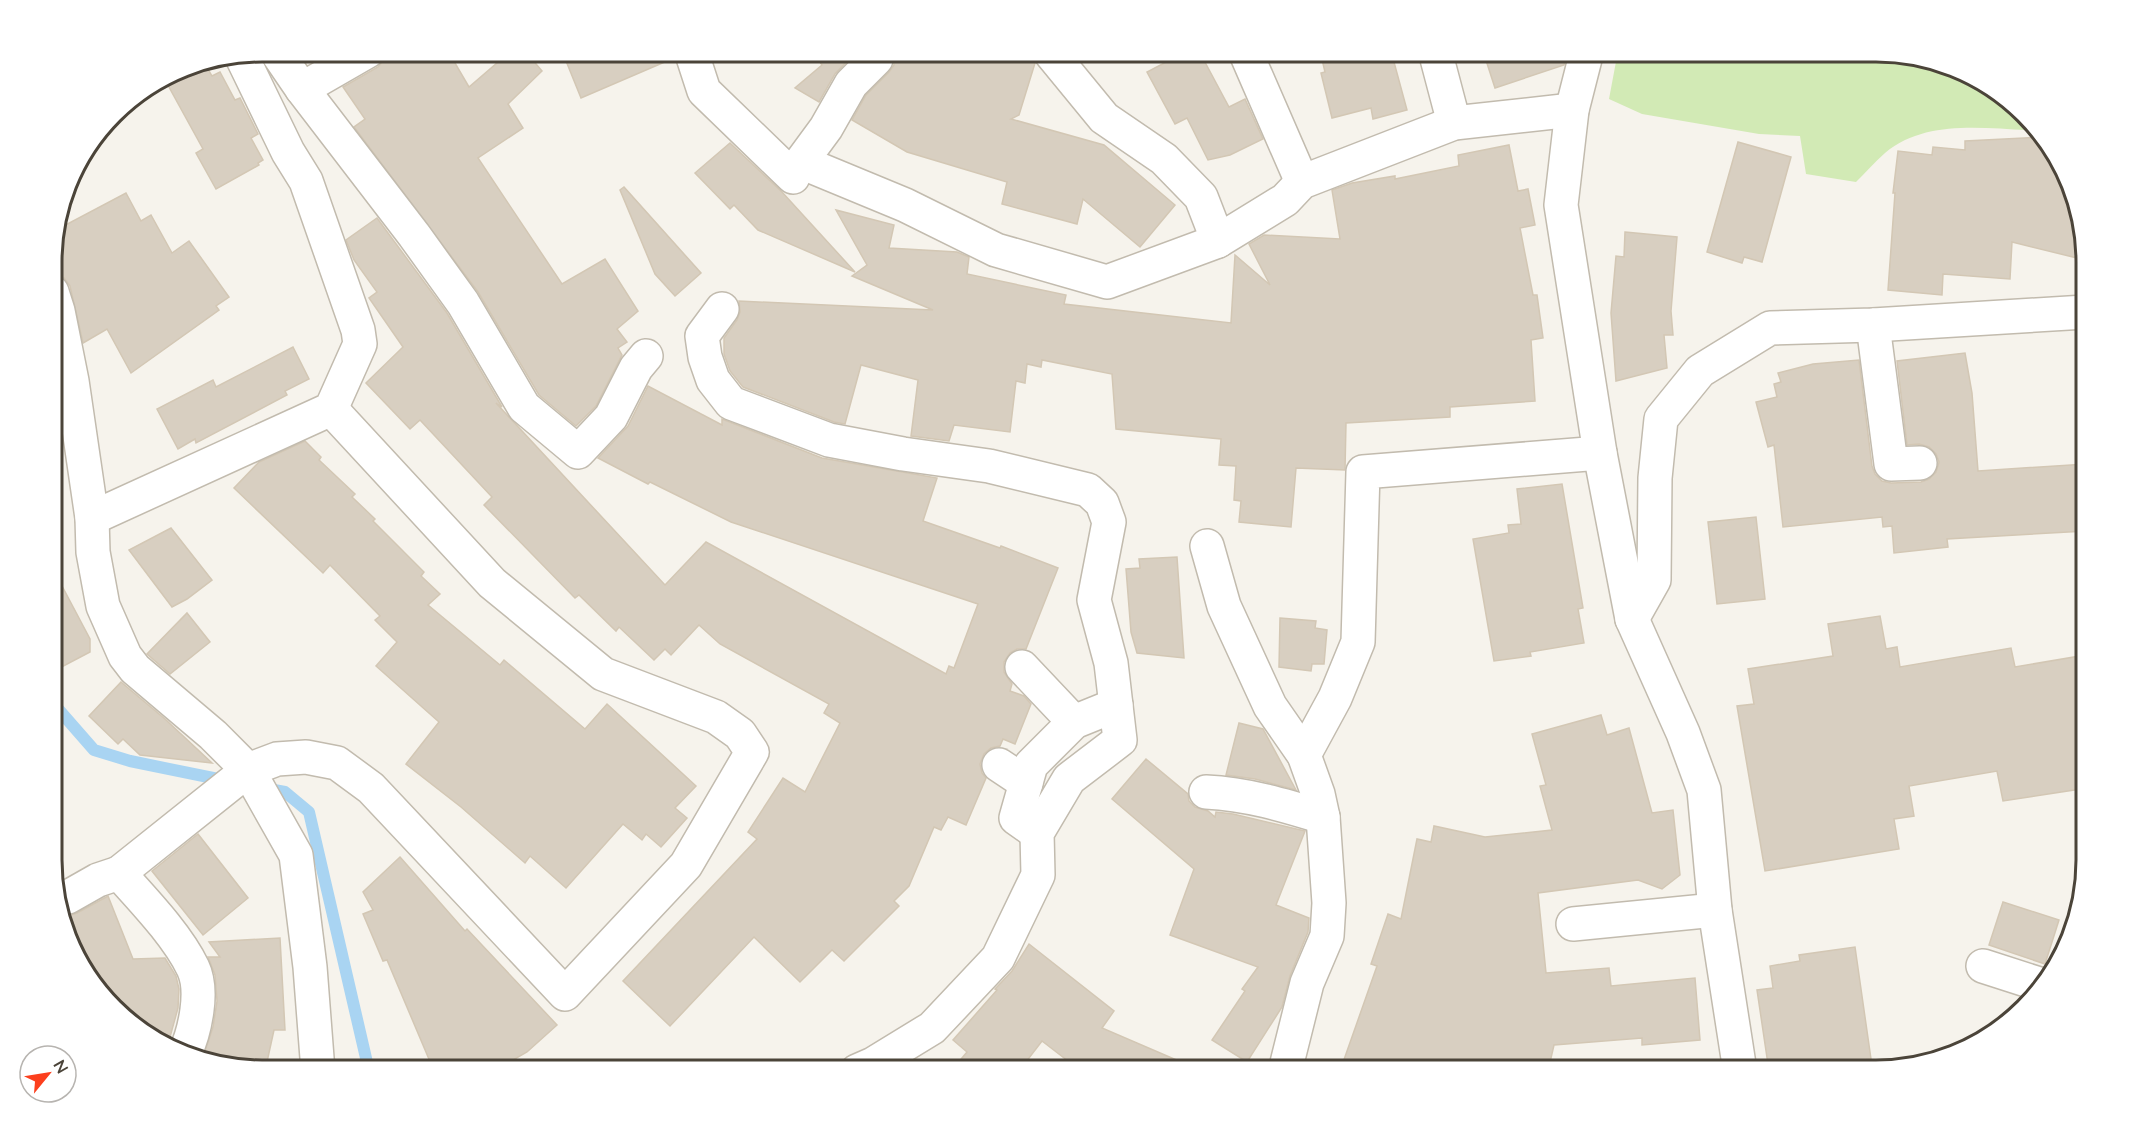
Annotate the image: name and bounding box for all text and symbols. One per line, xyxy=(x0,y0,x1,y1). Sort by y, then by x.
north arrow xyxy=(18,1044,78,1104)
text: N xyxy=(50,1056,73,1076)

